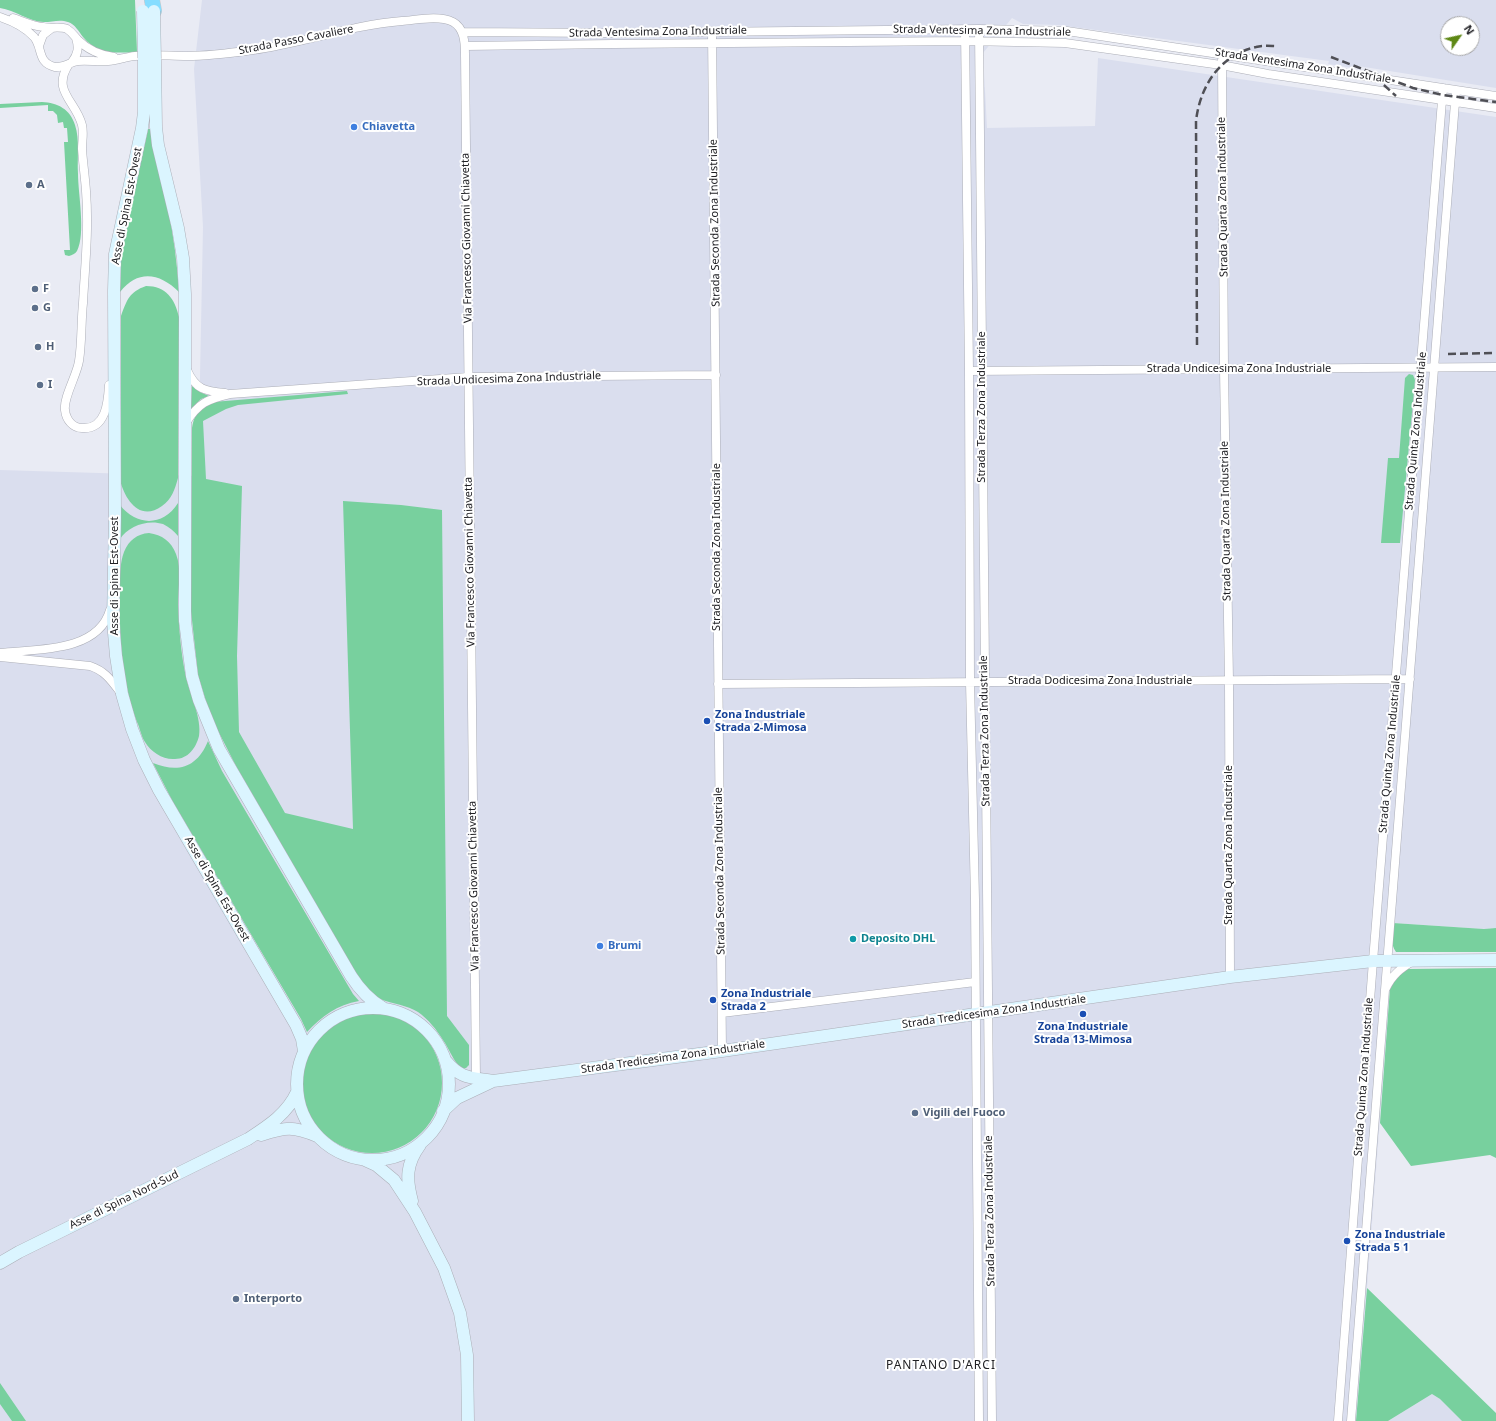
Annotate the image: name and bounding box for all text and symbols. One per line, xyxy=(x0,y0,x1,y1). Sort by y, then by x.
north arrow xyxy=(1440,16,1480,56)
street label: Strada Passo Cavaliere xyxy=(238,22,354,58)
text: N xyxy=(1461,22,1478,37)
street label: Strada Ventesima Zona Industriale xyxy=(893,23,1071,39)
street label: Strada Ventesima Zona Industriale xyxy=(569,24,747,40)
street label: Strada Ventesima Zona Industriale xyxy=(1214,46,1392,86)
street label: Strada Quarta Zona Industriale xyxy=(1215,117,1231,277)
place label: Chiavetta xyxy=(362,120,415,134)
marker: Chiavetta xyxy=(349,122,359,132)
street label: Strada Seconda Zona Industriale xyxy=(707,139,723,307)
street label: Asse di Spina Est-Ovest xyxy=(109,146,145,266)
street label: Via Francesco Giovanni Chiavetta xyxy=(459,153,475,323)
place label: A xyxy=(37,178,45,192)
marker: A xyxy=(24,180,34,190)
place label: F xyxy=(43,282,49,296)
marker: F xyxy=(30,284,40,294)
place label: G xyxy=(43,301,51,315)
marker: G xyxy=(30,303,40,313)
street label: Strada Terza Zona Industriale xyxy=(975,331,989,483)
place label: H xyxy=(46,340,54,354)
marker: H xyxy=(33,342,43,352)
street label: Strada Quinta Zona Industriale xyxy=(1402,351,1430,511)
street label: Strada Undicesima Zona Industriale xyxy=(1147,362,1331,376)
street label: Strada Undicesima Zona Industriale xyxy=(417,369,601,389)
place label: I xyxy=(48,378,52,392)
marker: I xyxy=(35,380,45,390)
street label: Strada Quarta Zona Industriale xyxy=(1218,441,1234,601)
street label: Strada Seconda Zona Industriale xyxy=(710,463,724,631)
street label: Via Francesco Giovanni Chiavetta xyxy=(462,477,478,647)
street label: Asse di Spina Est-Ovest xyxy=(108,516,122,636)
street label: Strada Terza Zona Industriale xyxy=(977,655,993,807)
street label: Strada Dodicesima Zona Industriale xyxy=(1008,674,1192,688)
street label: Strada Quinta Zona Industriale xyxy=(1376,674,1404,834)
place label: Zona Industriale Strada 2-Mimosa xyxy=(715,708,807,734)
marker: Zona Industriale Strada 2-Mimosa xyxy=(702,716,712,726)
street label: Strada Quarta Zona Industriale xyxy=(1222,765,1236,925)
street label: Strada Seconda Zona Industriale xyxy=(712,787,728,955)
street label: Via Francesco Giovanni Chiavetta xyxy=(466,801,482,971)
street label: Asse di Spina Est-Ovest xyxy=(182,834,252,944)
place label: Deposito DHL xyxy=(861,932,935,946)
marker: Deposito DHL xyxy=(848,934,858,944)
place label: Brumi xyxy=(608,939,641,953)
marker: Brumi xyxy=(595,941,605,951)
place label: Zona Industriale Strada 2 xyxy=(721,987,811,1013)
street label: Strada Tredicesima Zona Industriale xyxy=(901,993,1087,1031)
marker: Zona Industriale Strada 2 xyxy=(708,995,718,1005)
street label: Strada Quinta Zona Industriale xyxy=(1352,997,1376,1157)
marker: Zona Industriale Strada 13-Mimosa xyxy=(1078,1009,1088,1019)
place label: Zona Industriale Strada 13-Mimosa xyxy=(1034,1020,1132,1046)
street label: Strada Tredicesima Zona Industriale xyxy=(580,1038,766,1076)
place label: Vigili del Fuoco xyxy=(923,1106,1005,1120)
marker: Vigili del Fuoco xyxy=(910,1108,920,1118)
street label: Strada Terza Zona Industriale xyxy=(982,1135,998,1287)
street label: Asse di Spina Nord-Sud xyxy=(67,1168,181,1232)
place label: Zona Industriale Strada 5 1 xyxy=(1355,1228,1445,1254)
marker: Zona Industriale Strada 5 1 xyxy=(1342,1236,1352,1246)
place label: Interporto xyxy=(244,1292,302,1306)
marker: Interporto xyxy=(231,1294,241,1304)
district label: PANTANO D'ARCI xyxy=(886,1359,996,1373)

